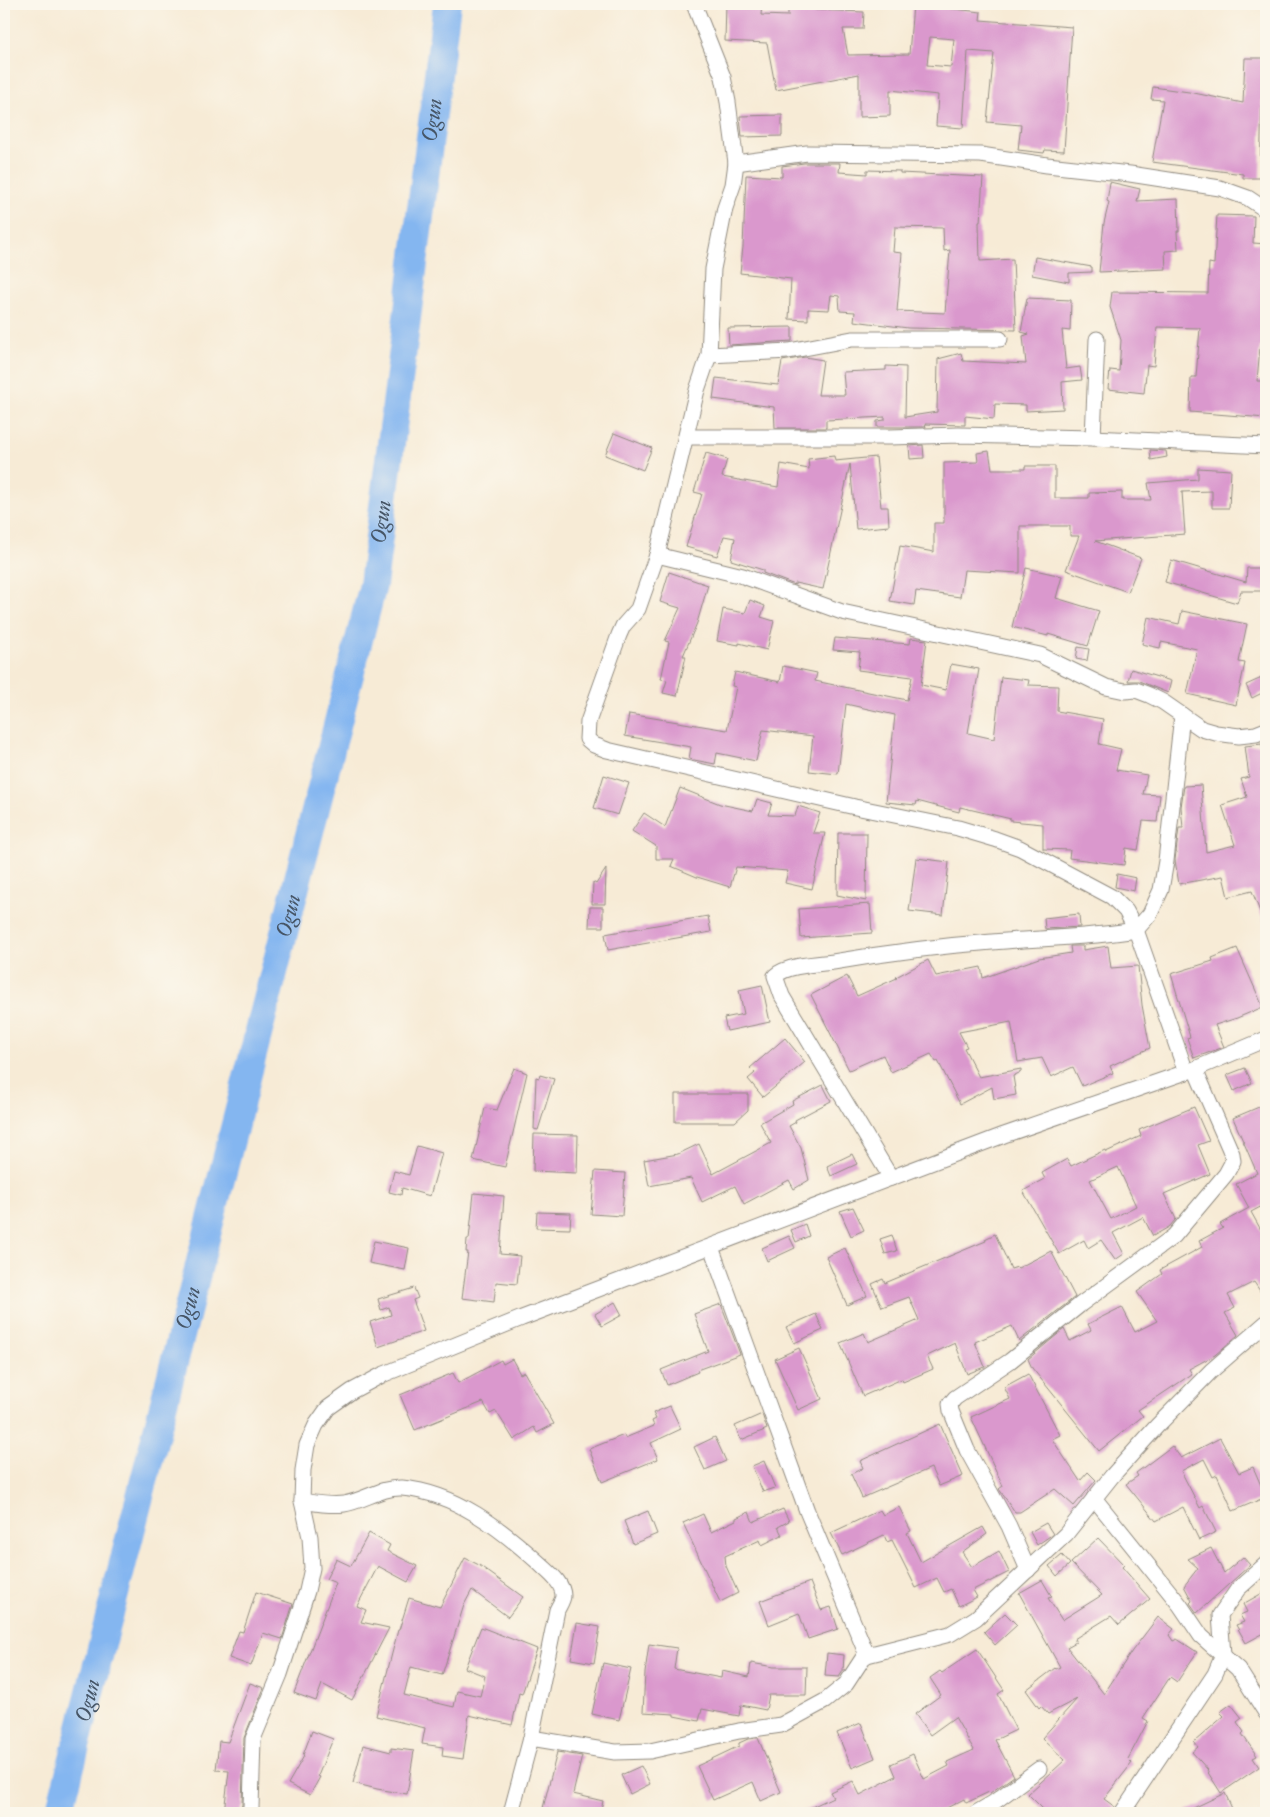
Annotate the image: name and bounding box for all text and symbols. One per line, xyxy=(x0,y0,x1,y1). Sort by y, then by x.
water label: Ogun xyxy=(416,97,449,144)
water label: Ogun xyxy=(364,498,398,546)
water label: Ogun xyxy=(269,891,307,941)
water label: Ogun xyxy=(169,1283,207,1333)
water label: Ogun xyxy=(69,1676,107,1725)

